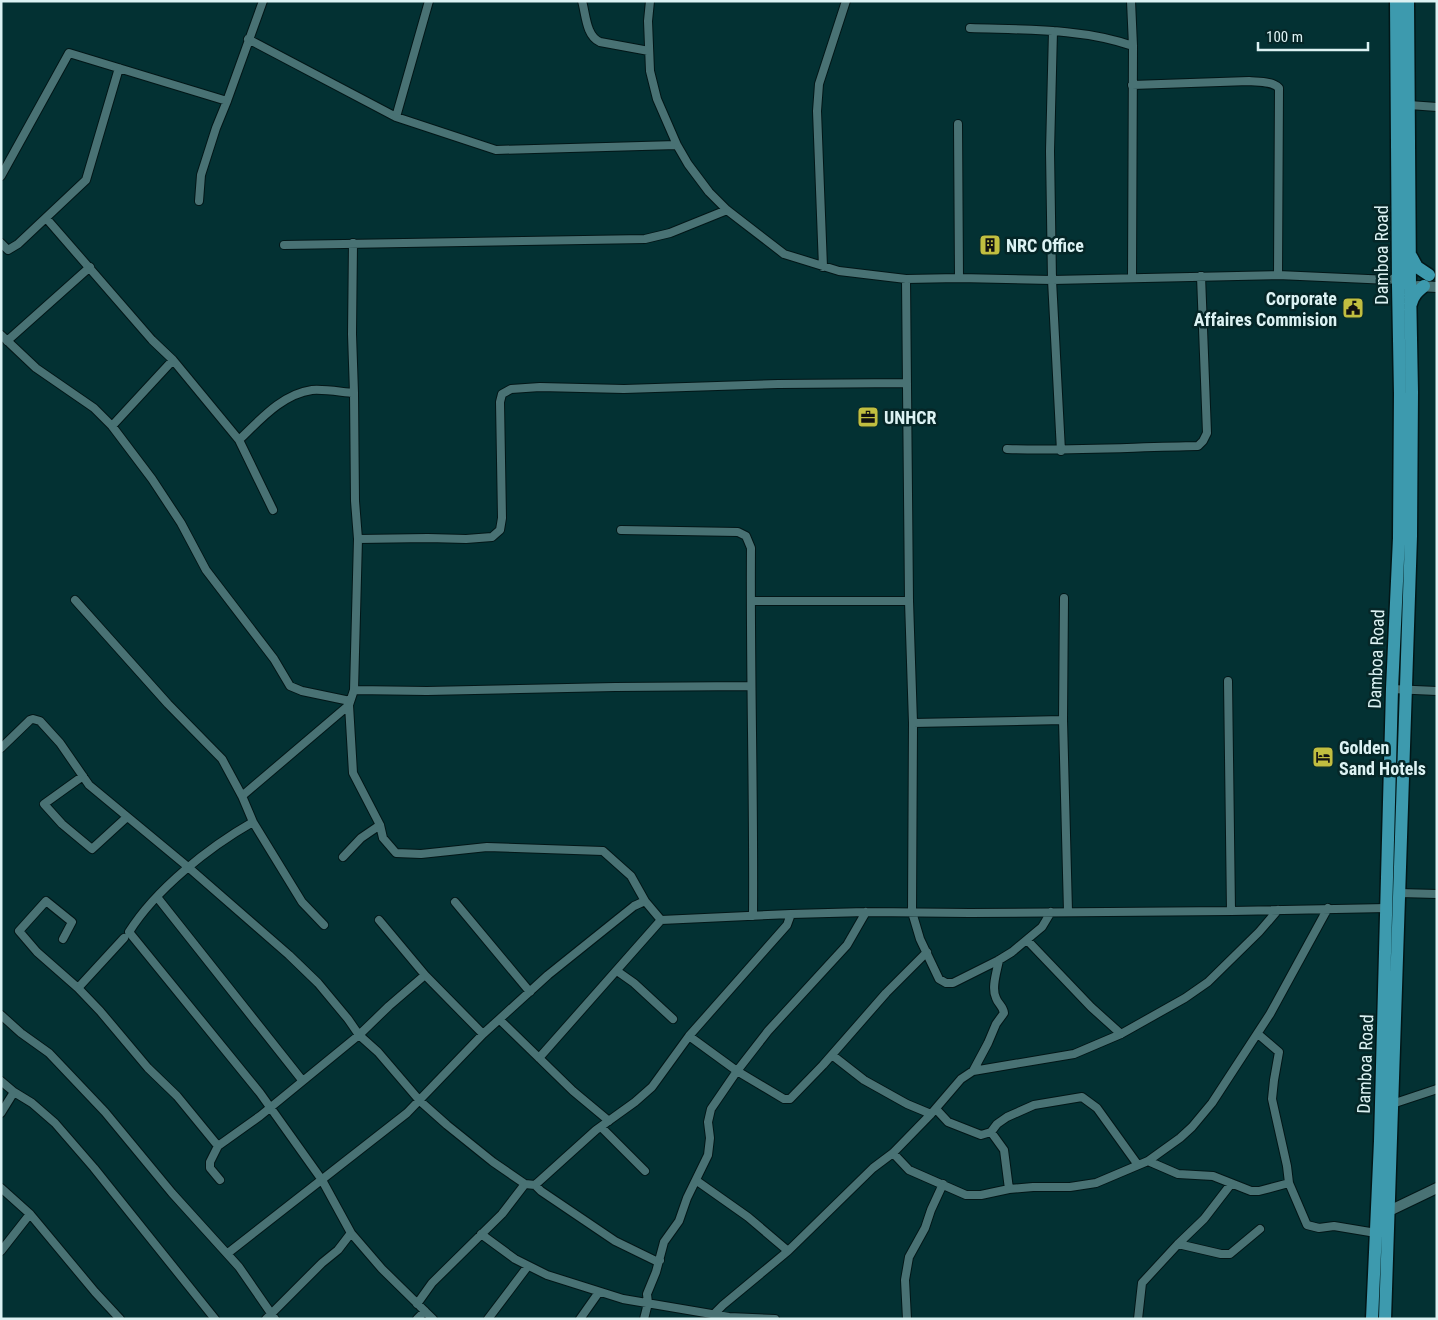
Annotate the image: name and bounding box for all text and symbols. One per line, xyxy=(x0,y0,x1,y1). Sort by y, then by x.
scale bar xyxy=(1258,20,1368,52)
text: 100 m xyxy=(1266,28,1303,46)
street label: Damboa Road xyxy=(1371,205,1392,305)
building icon: NRC Office xyxy=(978,233,1002,257)
place label: NRC Office xyxy=(1006,235,1084,256)
place label: Corporate Affaires Commision xyxy=(1194,288,1337,330)
public building icon: Corporate Affaires Commision xyxy=(1341,296,1365,320)
office icon: UNHCR xyxy=(856,405,880,429)
place label: UNHCR xyxy=(884,407,937,428)
street label: Damboa Road xyxy=(1364,609,1388,709)
place label: Golden Sand Hotels xyxy=(1339,737,1426,779)
hotel icon: Golden Sand Hotels xyxy=(1311,745,1335,769)
street label: Damboa Road xyxy=(1353,1014,1377,1114)

